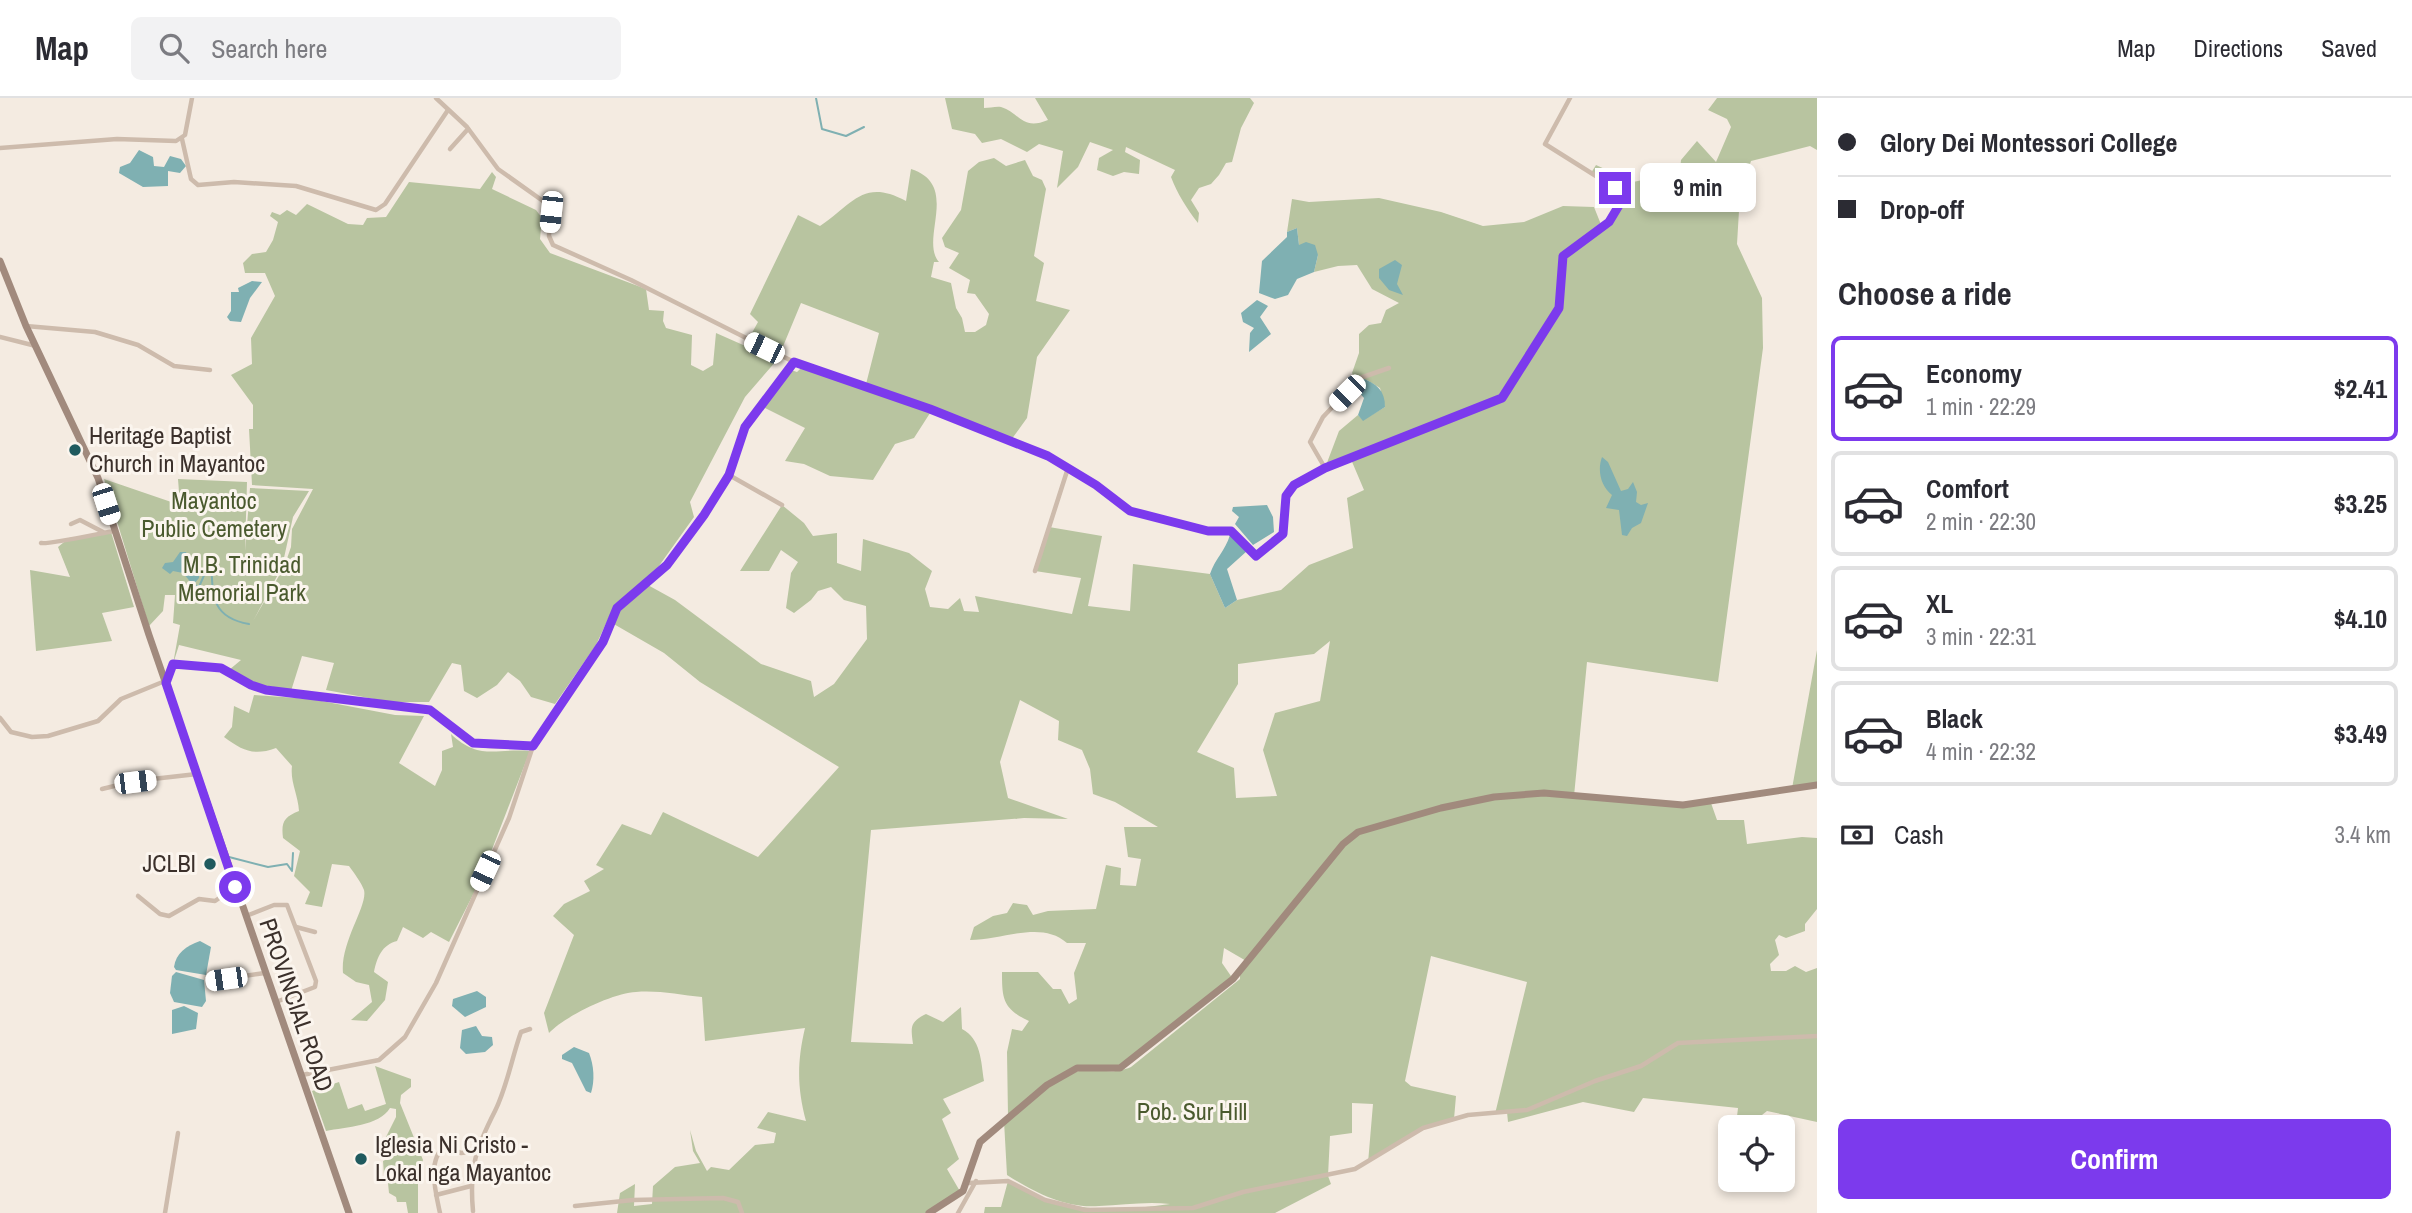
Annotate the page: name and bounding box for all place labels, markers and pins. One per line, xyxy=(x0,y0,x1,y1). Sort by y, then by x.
place label: Heritage Baptist Church in Mayantoc xyxy=(89,419,265,479)
marker: Heritage Baptist Church in Mayantoc xyxy=(67,442,83,458)
place label: JCLBI xyxy=(142,847,196,879)
marker: JCLBI xyxy=(202,856,218,872)
place label: Iglesia Ni Cristo - Lokal nga Mayantoc xyxy=(375,1128,551,1188)
marker: Iglesia Ni Cristo - Lokal nga Mayantoc xyxy=(353,1151,369,1167)

